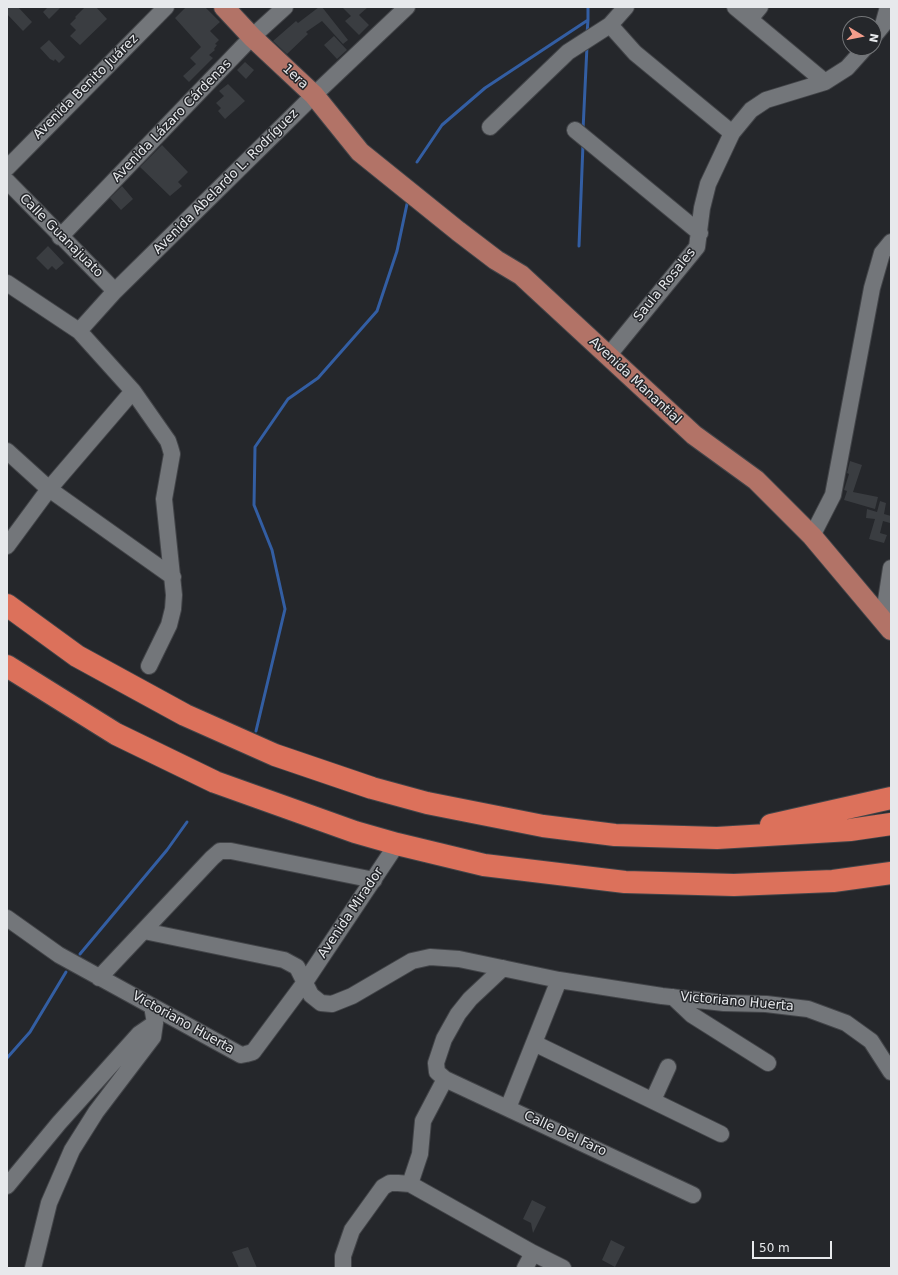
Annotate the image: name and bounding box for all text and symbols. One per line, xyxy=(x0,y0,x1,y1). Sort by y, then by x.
north arrow xyxy=(842,16,882,56)
street label: Avenida Benito Juárez xyxy=(30,31,142,143)
text: N xyxy=(866,32,881,44)
street label: Avenida Lázaro Cárdenas xyxy=(109,56,235,186)
street label: 1era xyxy=(279,61,311,93)
street label: Avenida Abelardo L. Rodríguez xyxy=(150,106,302,258)
street label: Calle Guanajuato xyxy=(16,191,106,281)
street label: Saula Rosales xyxy=(631,245,699,325)
street label: Avenida Manantial xyxy=(586,334,684,428)
street label: Avenida Mirador xyxy=(315,865,387,961)
street label: Victoriano Huerta xyxy=(129,989,237,1057)
street label: Victoriano Huerta xyxy=(679,989,795,1015)
street label: Calle Del Faro xyxy=(521,1108,609,1160)
scale bar xyxy=(754,1233,834,1259)
text: 50 m xyxy=(759,1241,790,1255)

